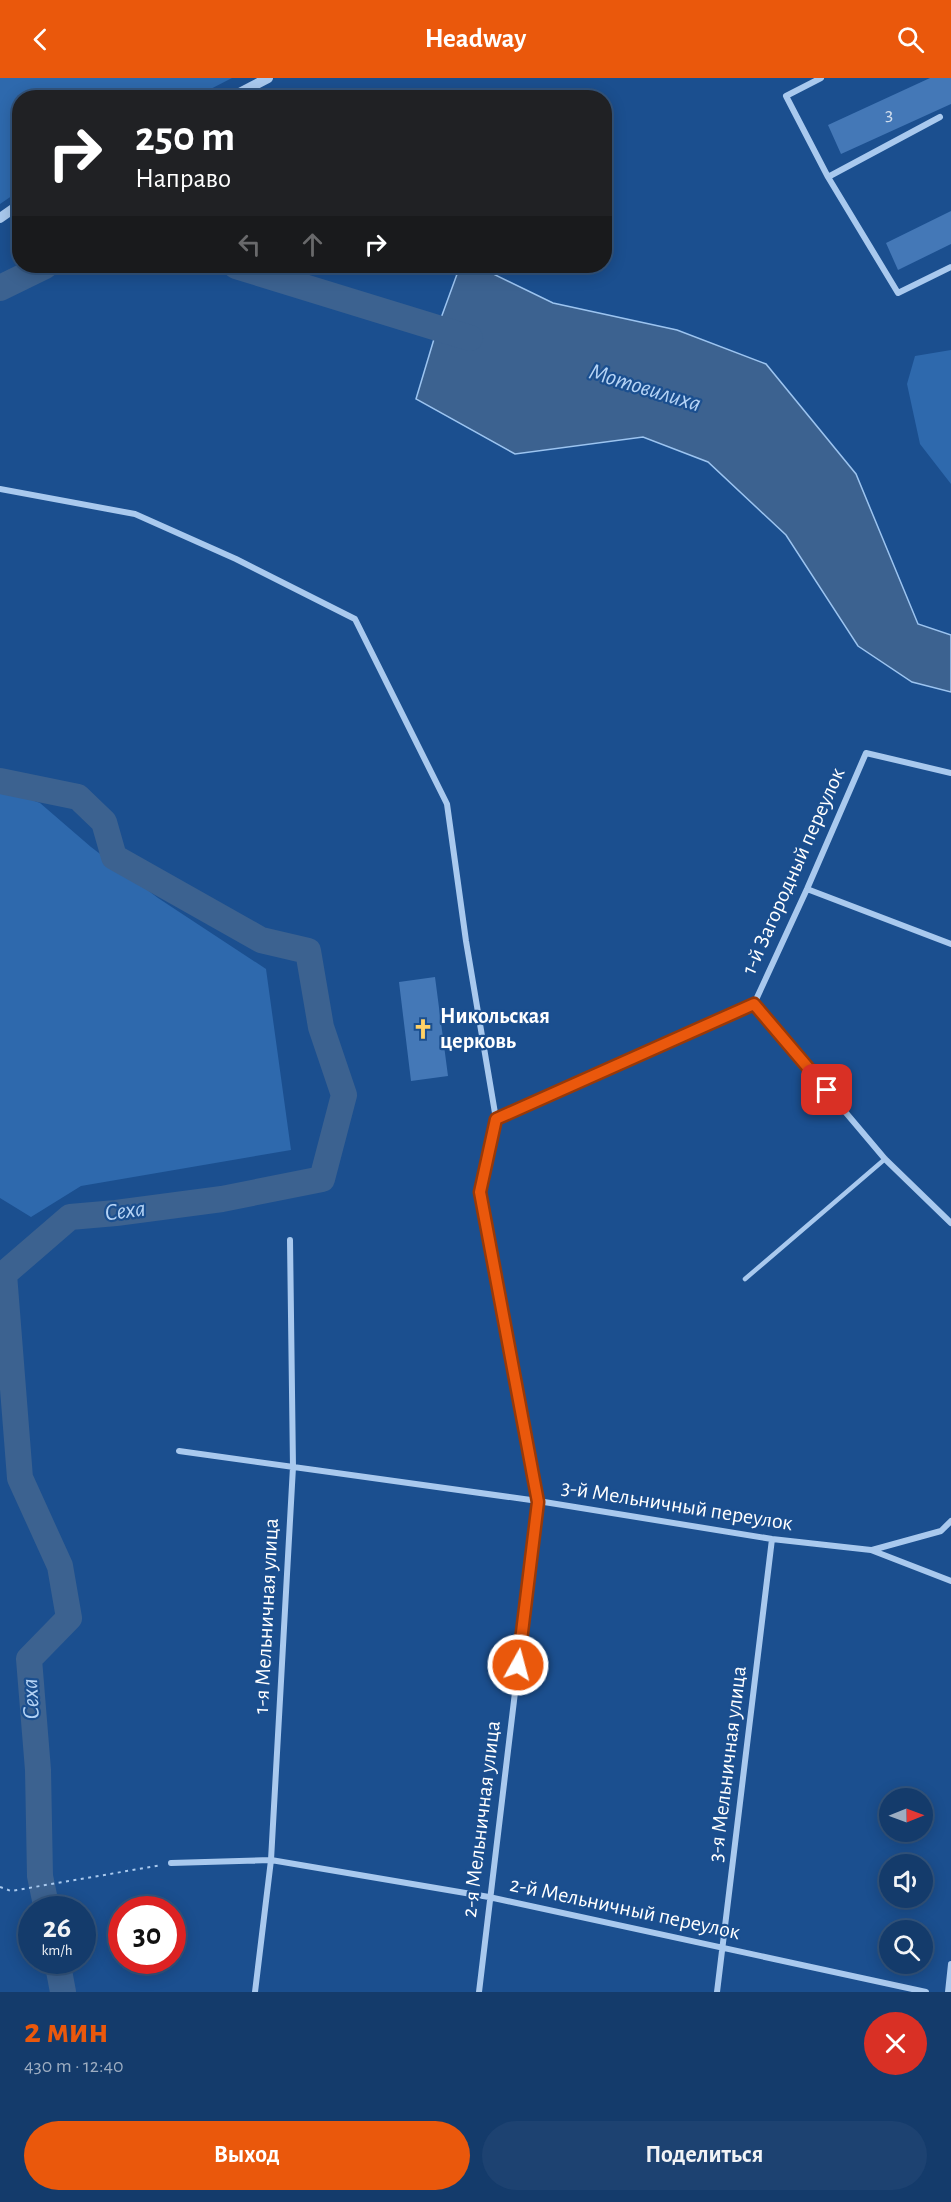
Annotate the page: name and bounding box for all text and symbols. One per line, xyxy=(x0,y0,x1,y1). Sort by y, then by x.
icon: back xyxy=(24,23,57,56)
icon: search xyxy=(894,23,927,56)
text: Headway xyxy=(425,25,526,52)
house number: 3 xyxy=(885,104,893,124)
icon: right xyxy=(36,114,114,192)
text: 250 m xyxy=(135,116,235,158)
text: Направо xyxy=(135,165,231,192)
icon: left xyxy=(233,228,266,261)
icon: ahead xyxy=(296,228,329,261)
icon: right xyxy=(359,228,392,261)
water label: Мотовилиха xyxy=(586,360,704,416)
street label: 1-й Загородный переулок xyxy=(737,764,849,978)
place label: Никольская церковь xyxy=(440,1005,550,1052)
church icon: Никольская церковь xyxy=(411,1017,435,1041)
pin xyxy=(801,1064,852,1115)
icon: arrive xyxy=(810,1073,843,1106)
water label: Сеха xyxy=(103,1197,147,1225)
street label: 3-й Мельничный переулок xyxy=(560,1476,794,1534)
street label: 1-я Мельничная улица xyxy=(250,1518,282,1714)
position arrow xyxy=(486,1633,550,1697)
street label: 3-я Мельничная улица xyxy=(704,1665,750,1863)
water label: Сеха xyxy=(18,1678,44,1720)
street label: 2-я Мельничная улица xyxy=(458,1719,504,1919)
north arrow xyxy=(879,1788,933,1842)
map controls xyxy=(879,1788,933,1974)
button: sound xyxy=(879,1854,933,1908)
street label: 2-й Мельничный переулок xyxy=(508,1873,742,1943)
speed limit sign: 30 xyxy=(108,1896,186,1974)
text: 26 xyxy=(43,1913,71,1943)
button: search xyxy=(879,1920,933,1974)
text: km/h xyxy=(42,1943,72,1958)
button: close xyxy=(864,2012,927,2075)
text: 2 мин xyxy=(24,2013,108,2049)
text: 430 m · 12:40 xyxy=(24,2056,124,2076)
button: Выход xyxy=(24,2121,470,2190)
button: Поделиться xyxy=(482,2121,927,2190)

